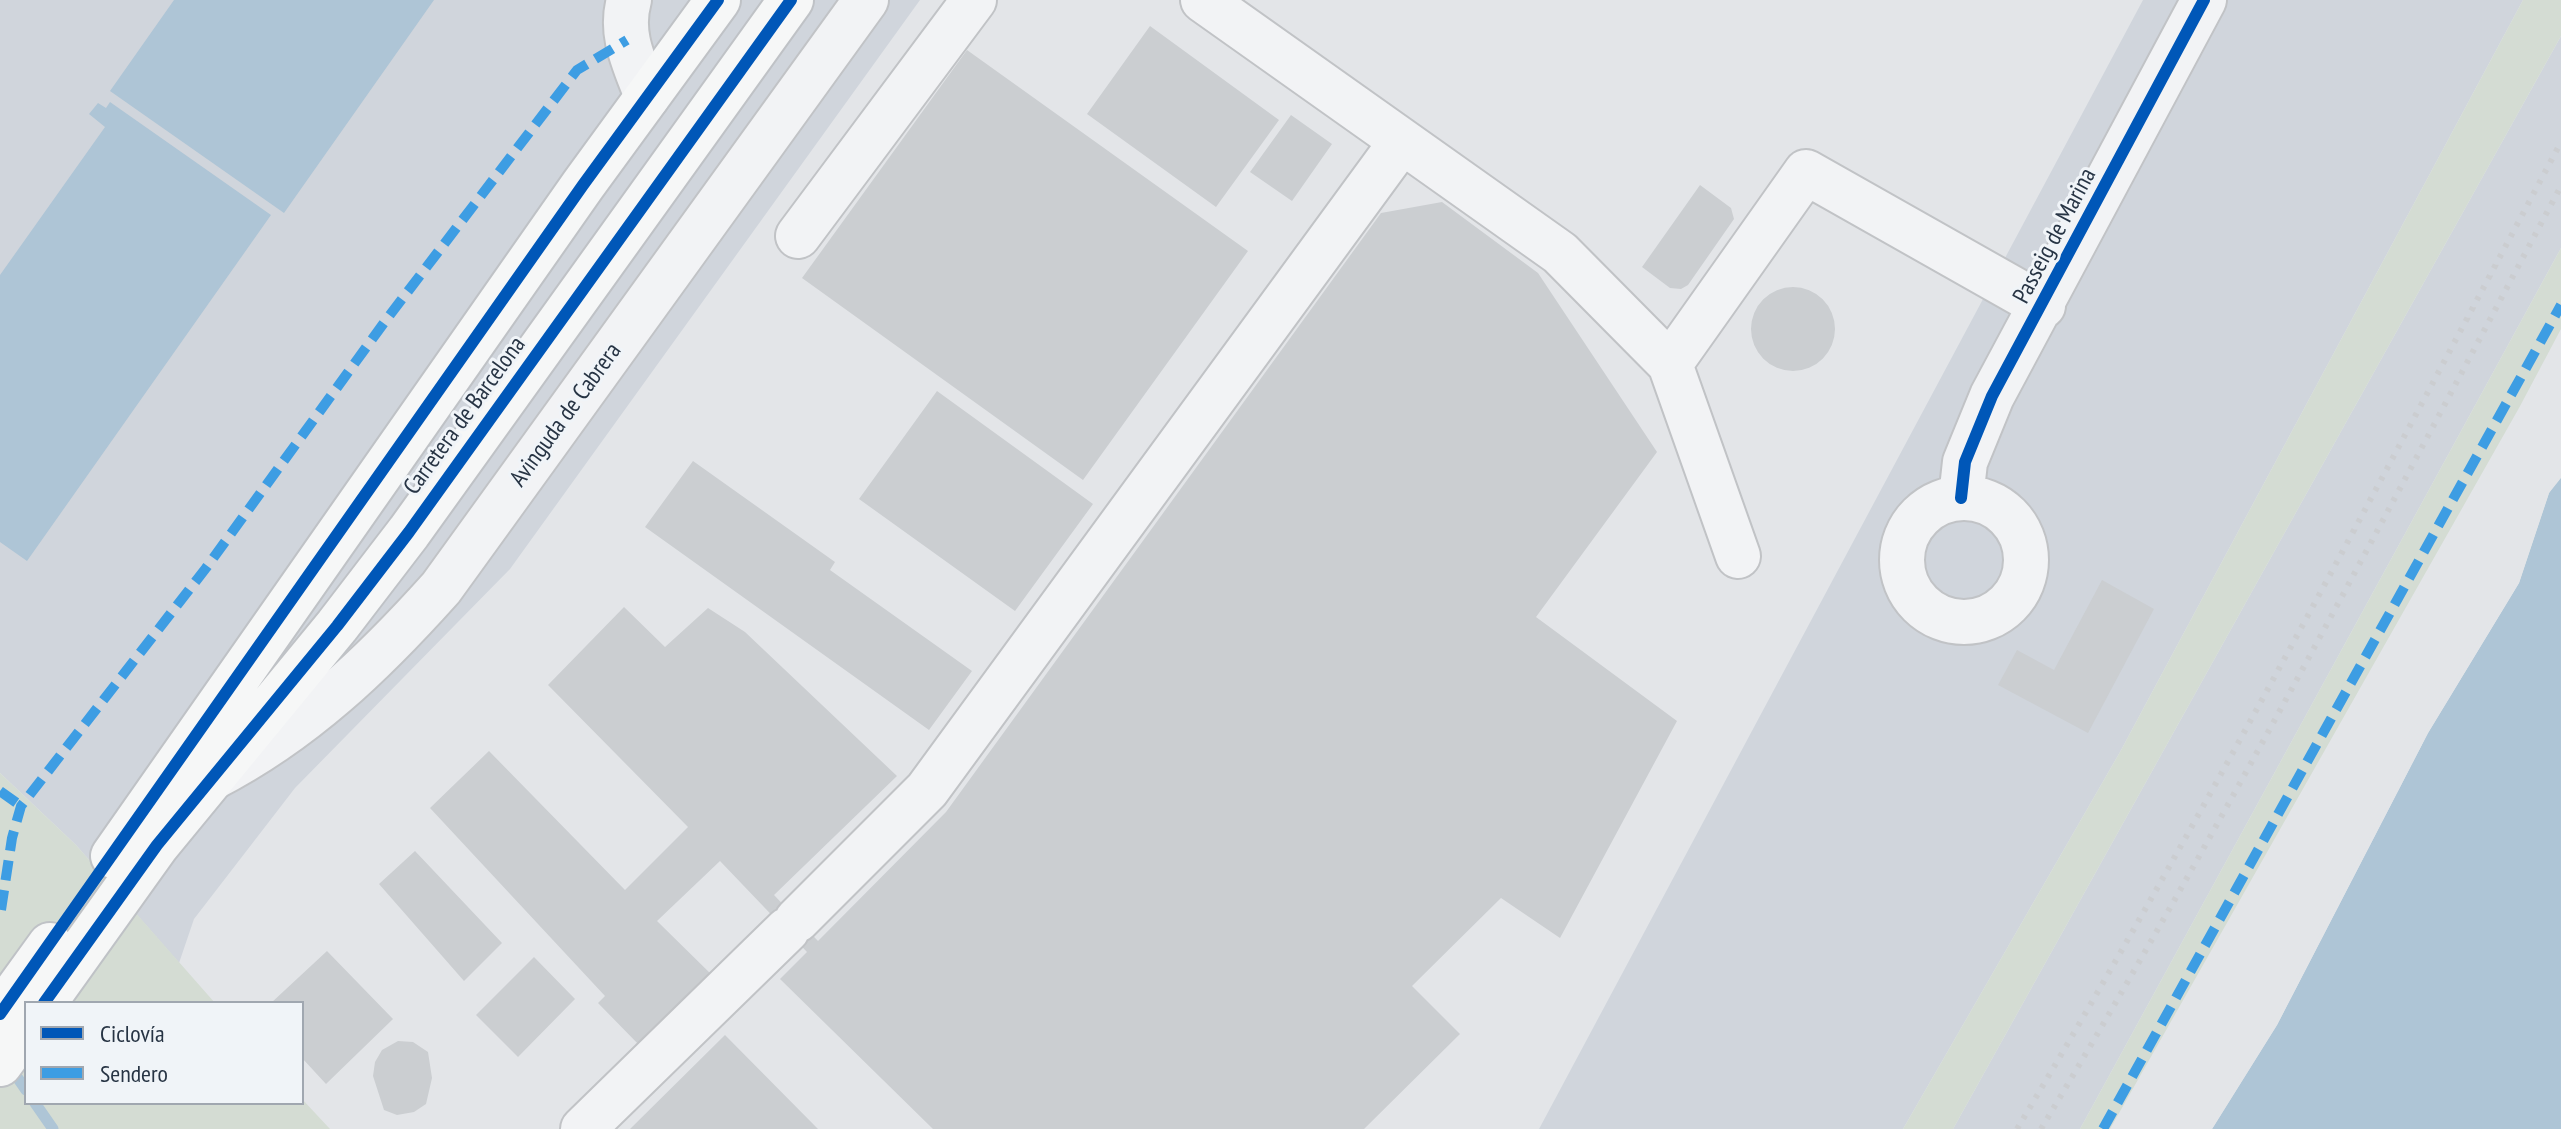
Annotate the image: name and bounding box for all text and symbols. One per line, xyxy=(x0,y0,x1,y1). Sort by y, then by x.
street label: Passeig de Marina xyxy=(2007,164,2103,308)
street label: Carretera de Barcelona xyxy=(398,332,532,500)
street label: Avinguda de Cabrera xyxy=(504,338,628,492)
legend xyxy=(24,1001,304,1105)
text: Ciclovía xyxy=(100,1018,165,1049)
text: Sendero xyxy=(100,1058,168,1089)

